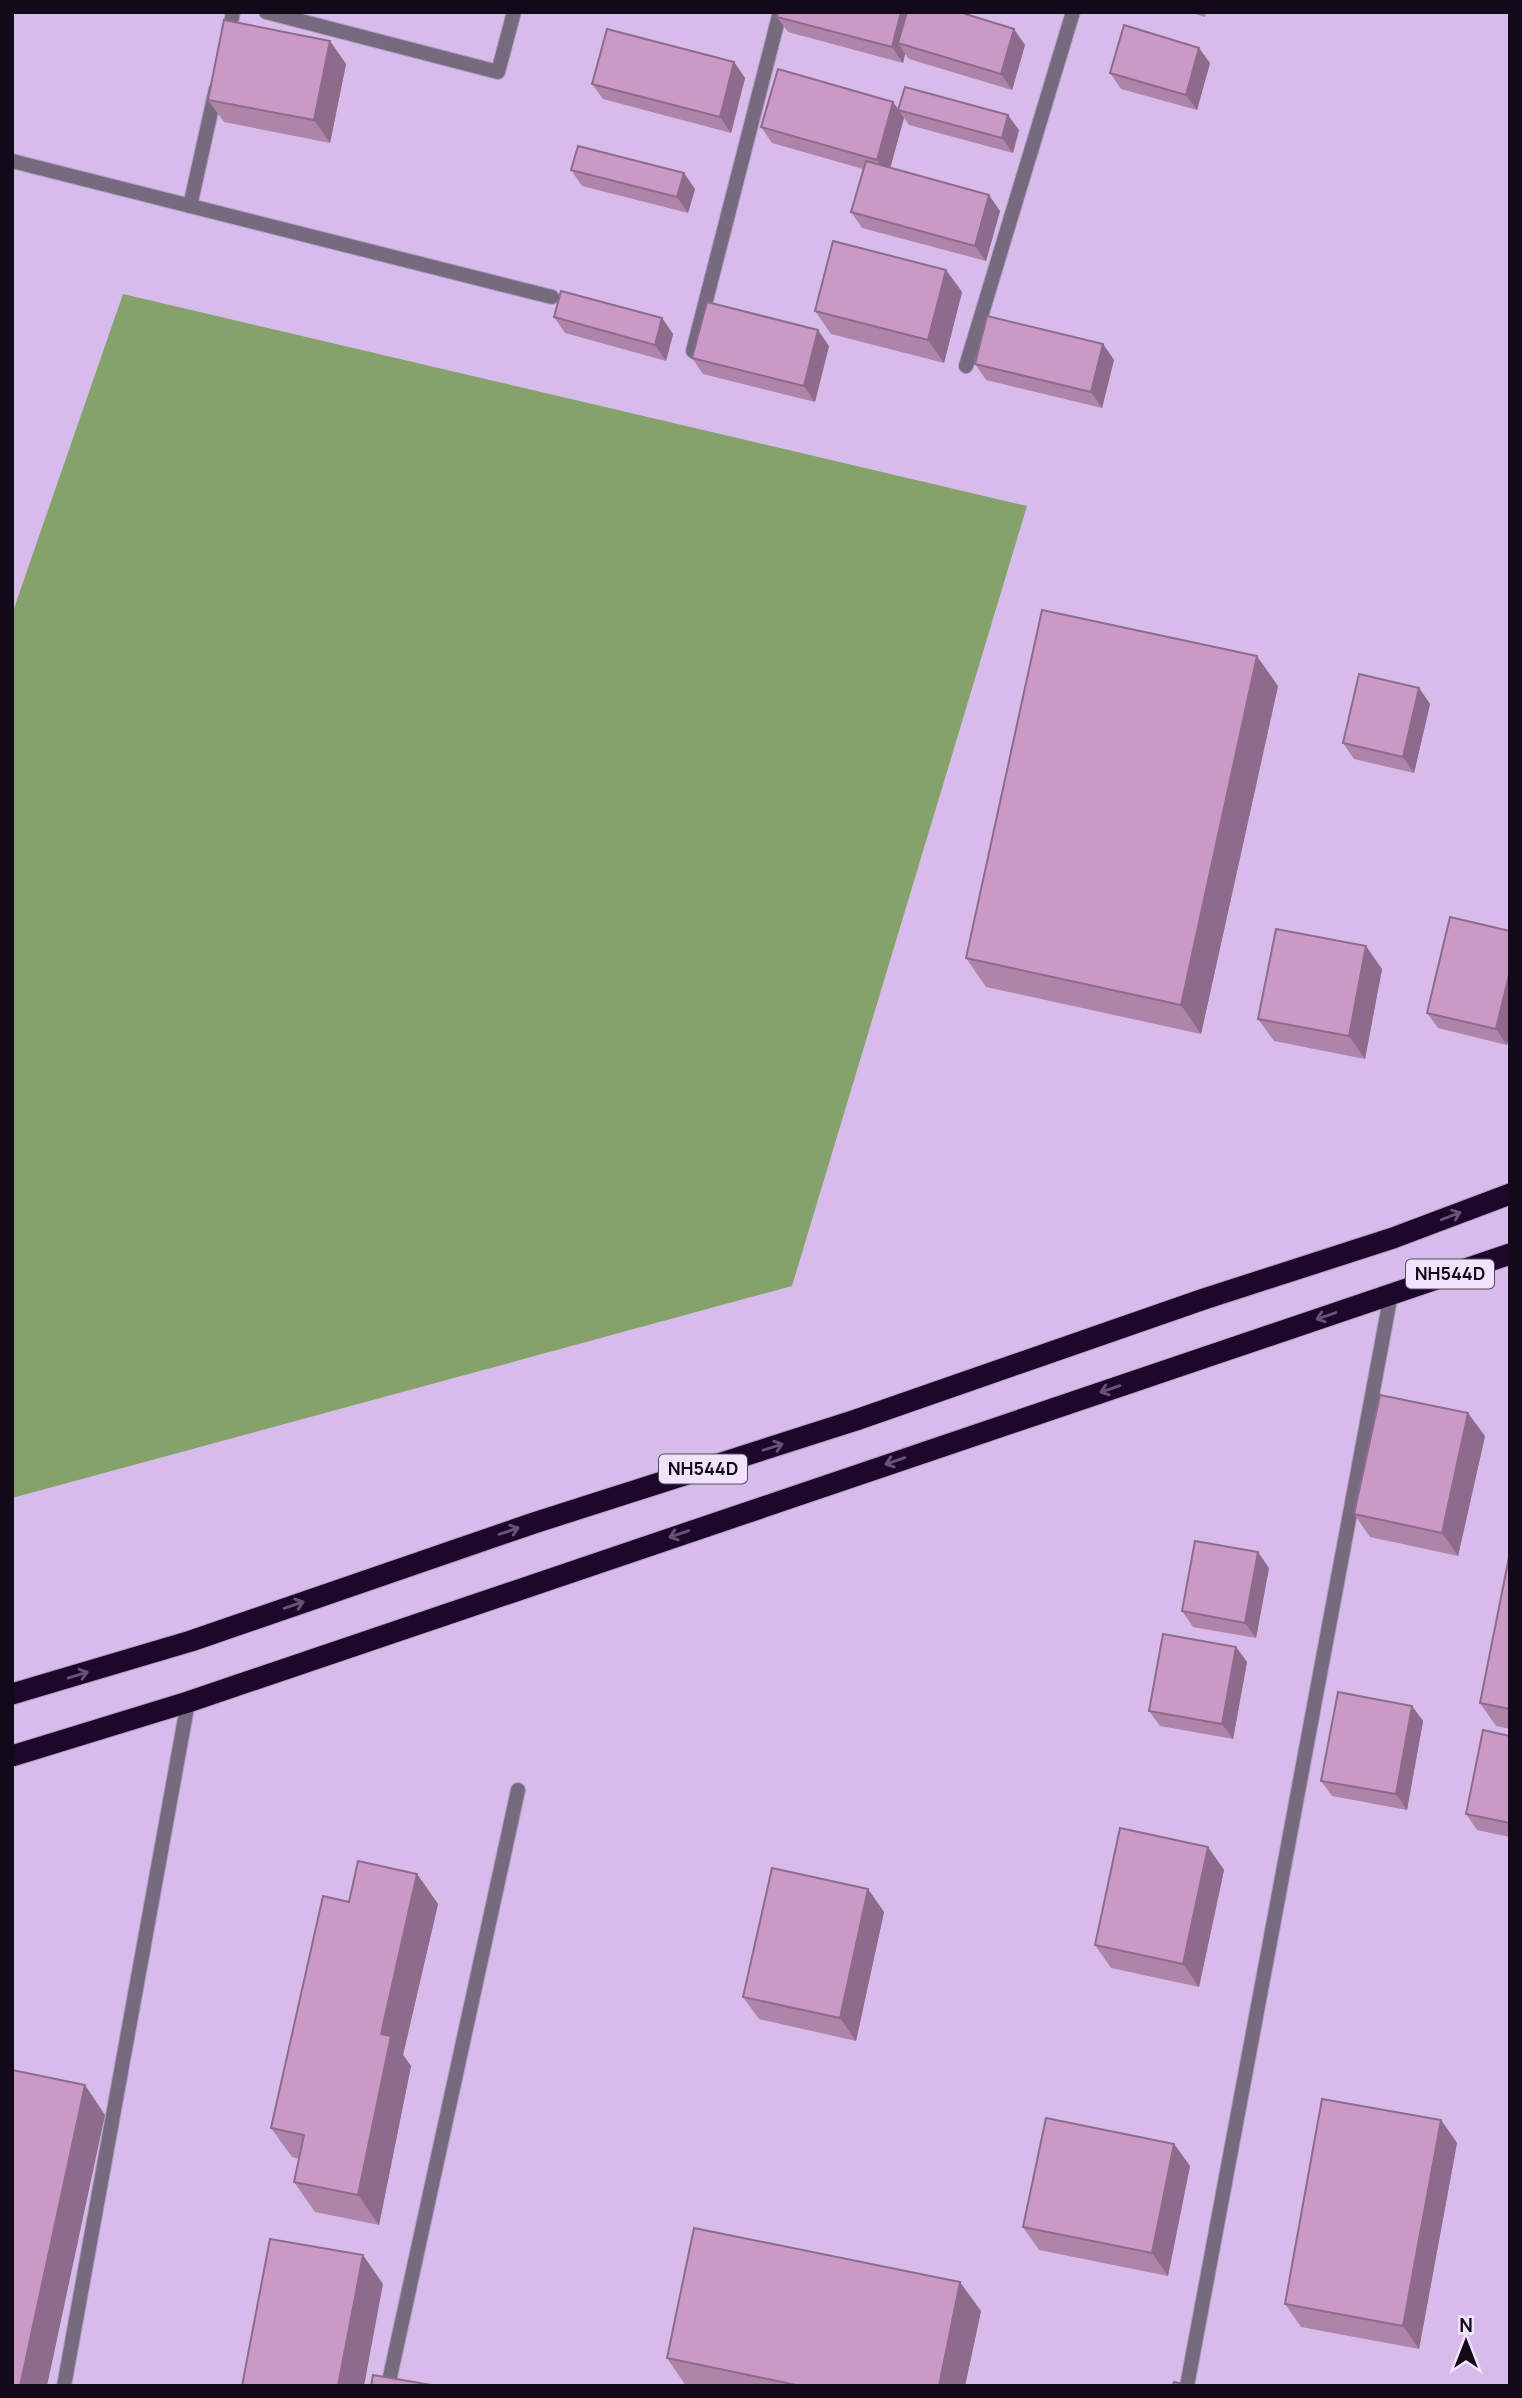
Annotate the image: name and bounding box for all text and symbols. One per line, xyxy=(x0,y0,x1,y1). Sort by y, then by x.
one-way arrow xyxy=(1440,1209,1462,1221)
road number: NH544D xyxy=(1406,1260,1494,1288)
one-way arrow xyxy=(1315,1310,1337,1323)
one-way arrow xyxy=(1100,1383,1122,1396)
one-way arrow xyxy=(761,1440,783,1452)
road number: NH544D xyxy=(659,1454,747,1484)
one-way arrow xyxy=(884,1456,906,1468)
one-way arrow xyxy=(498,1524,520,1536)
one-way arrow xyxy=(669,1529,691,1542)
one-way arrow xyxy=(283,1598,305,1610)
one-way arrow xyxy=(66,1667,88,1680)
north arrow xyxy=(1431,2307,1501,2377)
text: N xyxy=(1459,2312,1473,2338)

